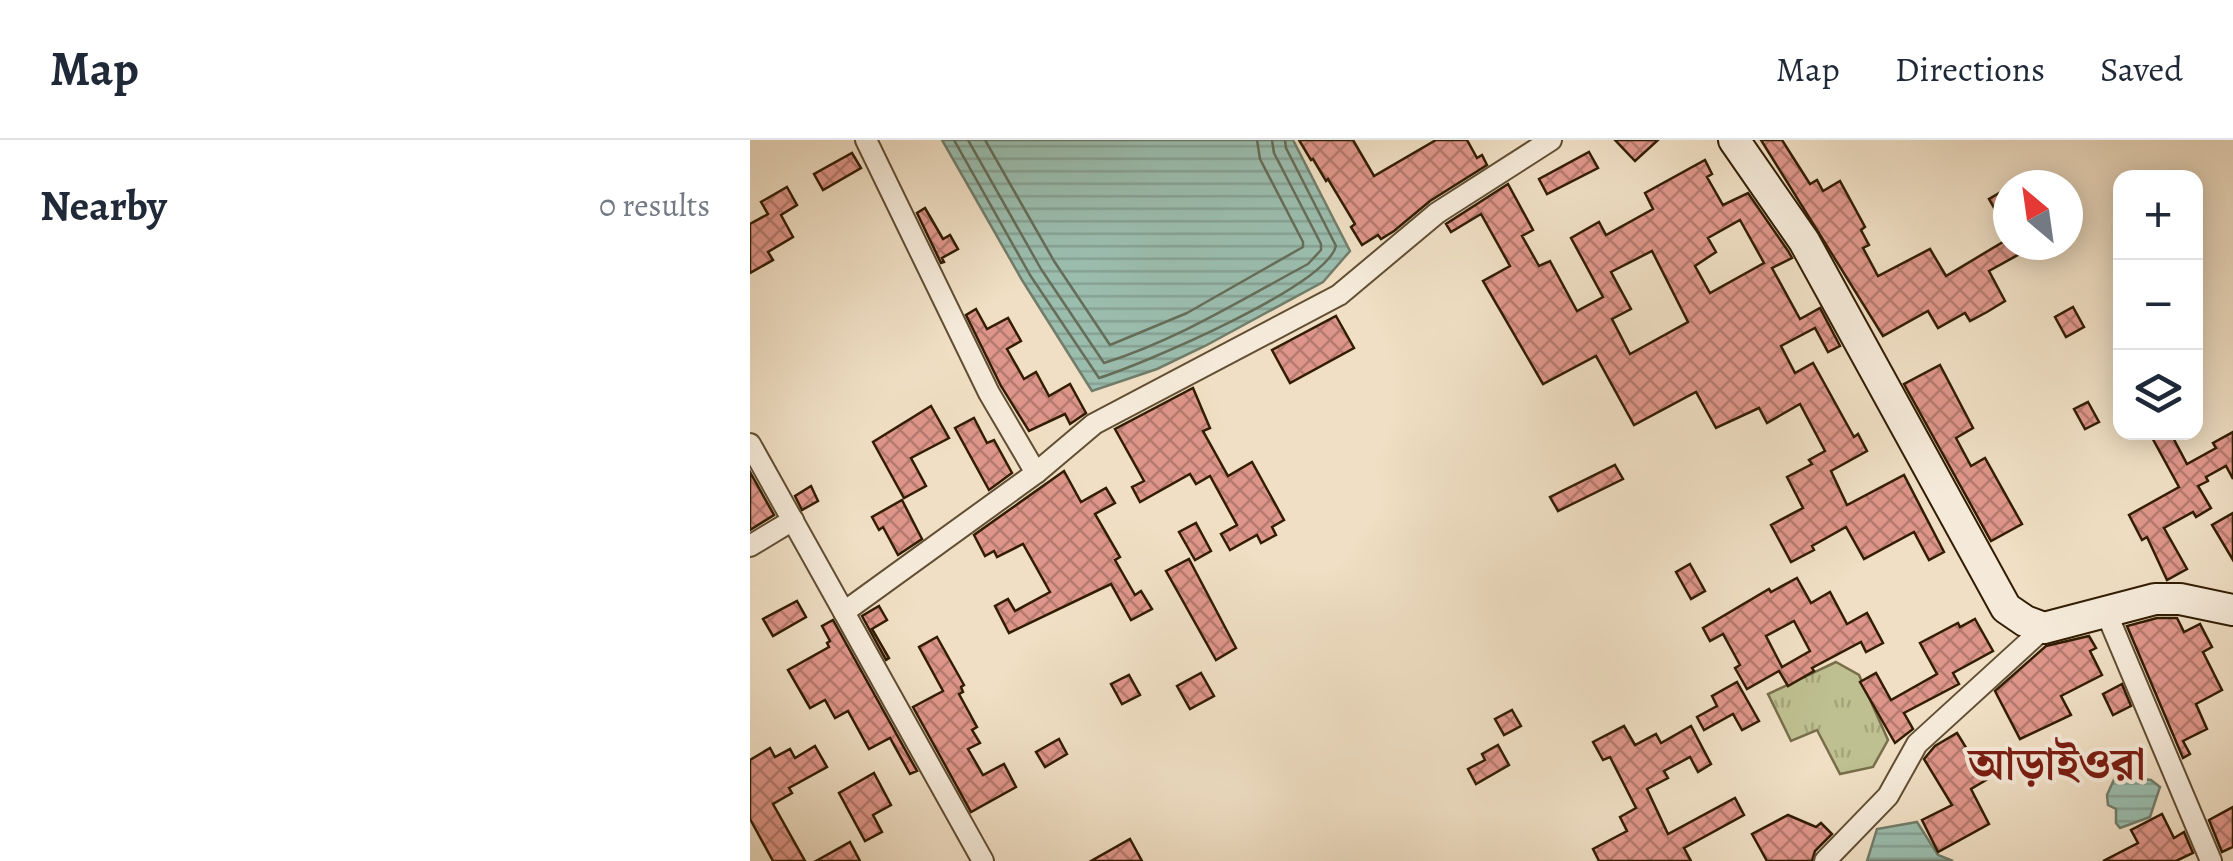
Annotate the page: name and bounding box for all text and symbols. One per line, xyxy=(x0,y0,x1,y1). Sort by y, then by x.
text: Map xyxy=(50,36,139,102)
text: Map xyxy=(1776,45,1840,93)
text: Directions xyxy=(1895,45,2045,93)
text: Saved xyxy=(2100,45,2183,93)
north arrow xyxy=(1993,170,2083,260)
map controls xyxy=(2113,170,2203,440)
button: + xyxy=(2113,170,2203,260)
text: Nearby xyxy=(40,177,167,234)
text: 0 results xyxy=(599,183,710,227)
button: − xyxy=(2113,260,2203,350)
button: layers xyxy=(2113,350,2203,440)
district label: আড়াইওরা xyxy=(1966,733,2146,795)

